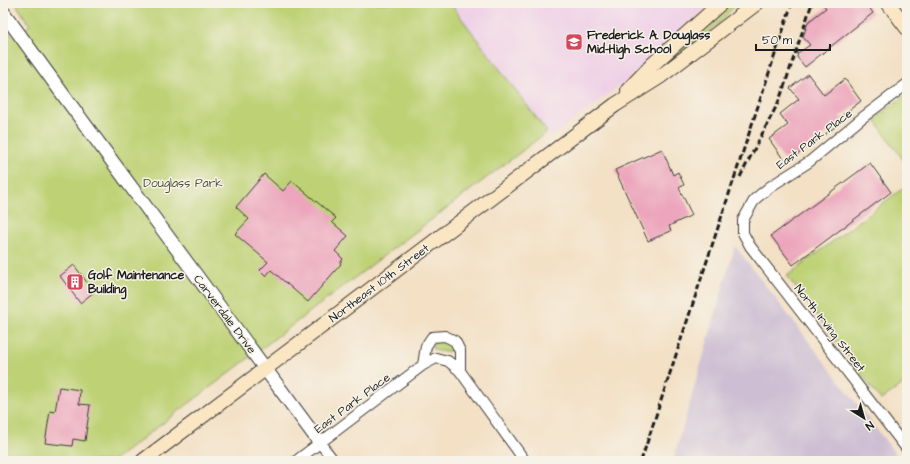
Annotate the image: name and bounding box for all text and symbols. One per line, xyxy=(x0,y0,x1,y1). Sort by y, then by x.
scale bar xyxy=(756,26,830,52)
place label: Frederick A. Douglass Mid-High School xyxy=(587,27,710,60)
school or university icon: Frederick A. Douglass Mid-High School xyxy=(564,32,584,52)
text: 50 m xyxy=(762,32,793,49)
street label: East Park Place xyxy=(773,105,856,174)
park label: Douglass Park xyxy=(143,175,223,193)
street label: Northeast 10th Street xyxy=(326,240,433,327)
place label: Golf Maintenance Building xyxy=(88,267,185,300)
street label: Carverdale Drive xyxy=(189,271,260,358)
building icon: Golf Maintenance Building xyxy=(65,272,85,292)
street label: North Irving Street xyxy=(789,281,869,376)
street label: East Park Place xyxy=(311,369,394,438)
north arrow xyxy=(844,398,884,438)
text: N xyxy=(862,418,877,434)

